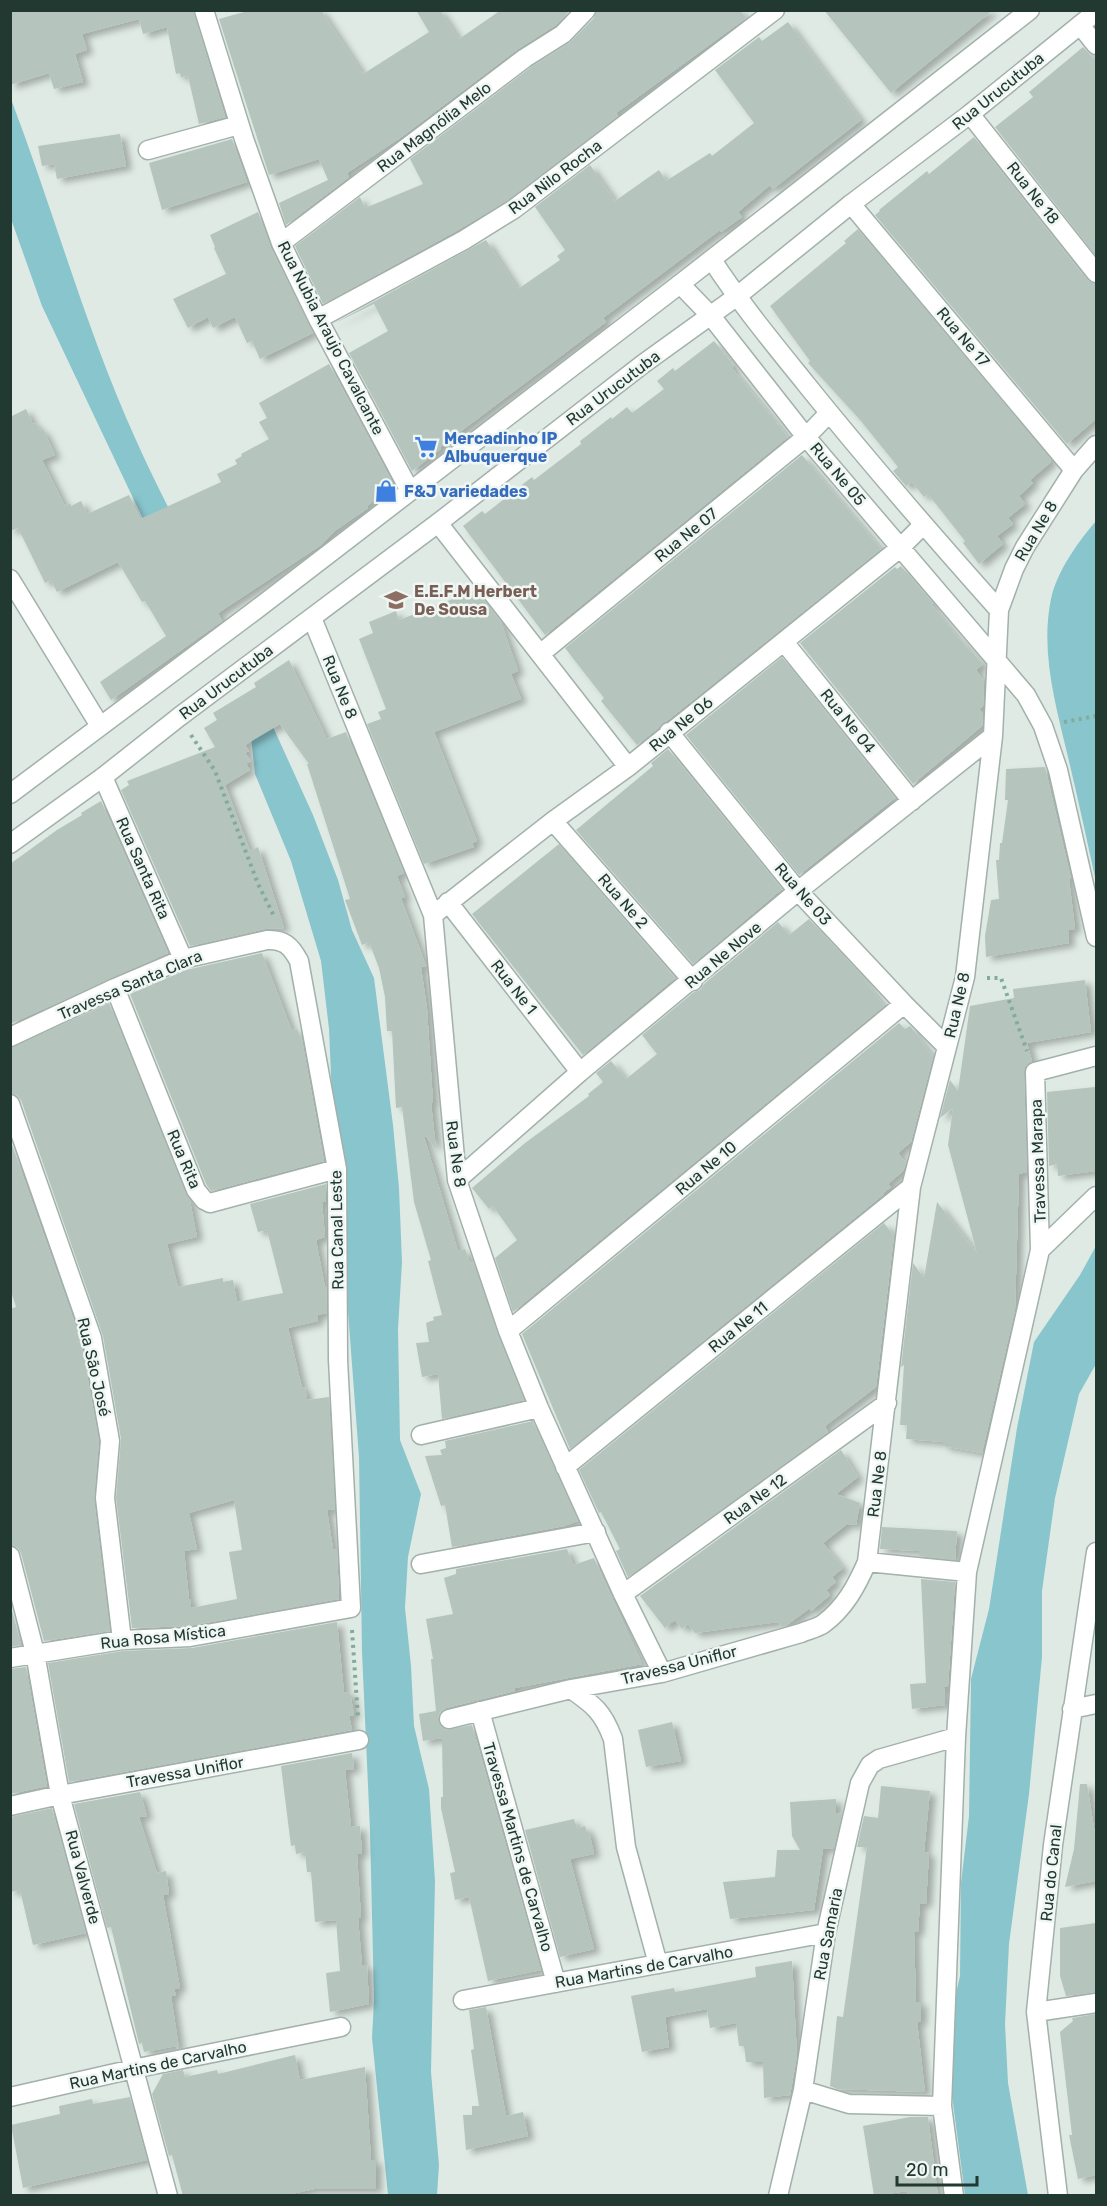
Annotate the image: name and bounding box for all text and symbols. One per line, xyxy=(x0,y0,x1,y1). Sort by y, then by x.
street label: Rua Urucutuba xyxy=(948,48,1048,134)
street label: Rua Magnólia Melo xyxy=(373,78,495,176)
street label: Rua Nilo Rocha xyxy=(505,136,605,218)
street label: Rua Ne 18 xyxy=(1003,158,1063,228)
street label: Rua Nubia Araujo Cavalcante xyxy=(274,238,388,438)
street label: Rua Ne 17 xyxy=(933,303,993,371)
street label: Rua Urucutuba xyxy=(562,347,664,429)
place label: Mercadinho IP Albuquerque xyxy=(444,429,558,466)
supermarket icon: Mercadinho IP Albuquerque xyxy=(413,434,439,460)
street label: Rua Ne 05 xyxy=(806,439,870,509)
shop icon: F&J variedades xyxy=(373,478,399,504)
place label: F&J variedades xyxy=(404,482,528,501)
street label: Rua Ne 8 xyxy=(1011,497,1061,565)
street label: Rua Ne 07 xyxy=(651,504,721,566)
place label: E.E.F.M Herbert De Sousa xyxy=(414,582,537,619)
school or university icon: E.E.F.M Herbert De Sousa xyxy=(383,587,409,613)
street label: Rua Urucutuba xyxy=(175,641,277,723)
street label: Rua Ne 8 xyxy=(319,652,361,722)
street label: Rua Ne 04 xyxy=(816,685,880,757)
street label: Rua Ne 06 xyxy=(645,692,717,756)
street label: Rua Santa Rita xyxy=(112,814,174,922)
street label: Rua Ne 03 xyxy=(771,859,835,929)
street label: Rua Ne 2 xyxy=(594,870,652,932)
street label: Rua Ne Nove xyxy=(681,917,765,993)
street label: Travessa Santa Clara xyxy=(55,946,205,1024)
street label: Rua Ne 1 xyxy=(487,956,541,1018)
street label: Rua Ne 8 xyxy=(940,970,974,1040)
street label: Travessa Marapa xyxy=(1026,1099,1050,1223)
street label: Rua Ne 8 xyxy=(442,1119,470,1189)
street label: Rua Rita xyxy=(163,1127,205,1191)
street label: Rua Ne 10 xyxy=(672,1137,740,1199)
street label: Rua Canal Leste xyxy=(326,1170,348,1290)
street label: Rua Ne 11 xyxy=(705,1297,771,1357)
street label: Rua São José xyxy=(73,1316,115,1418)
street label: Rua Ne 8 xyxy=(863,1450,891,1518)
street label: Rua Ne 12 xyxy=(720,1470,790,1528)
street label: Rua Rosa Mística xyxy=(99,1621,227,1653)
street label: Travessa Uniflor xyxy=(619,1641,739,1689)
street label: Travessa Martins de Carvalho xyxy=(479,1740,557,1954)
street label: Travessa Uniflor xyxy=(125,1752,245,1792)
street label: Rua do Canal xyxy=(1036,1824,1066,1922)
street label: Rua Valverde xyxy=(61,1828,105,1926)
street label: Rua Samaria xyxy=(810,1886,846,1982)
street label: Rua Martins de Carvalho xyxy=(553,1942,735,1992)
street label: Rua Martins de Carvalho xyxy=(68,2037,248,2093)
scale bar xyxy=(897,2149,976,2187)
text: 20 m xyxy=(906,2159,948,2181)

